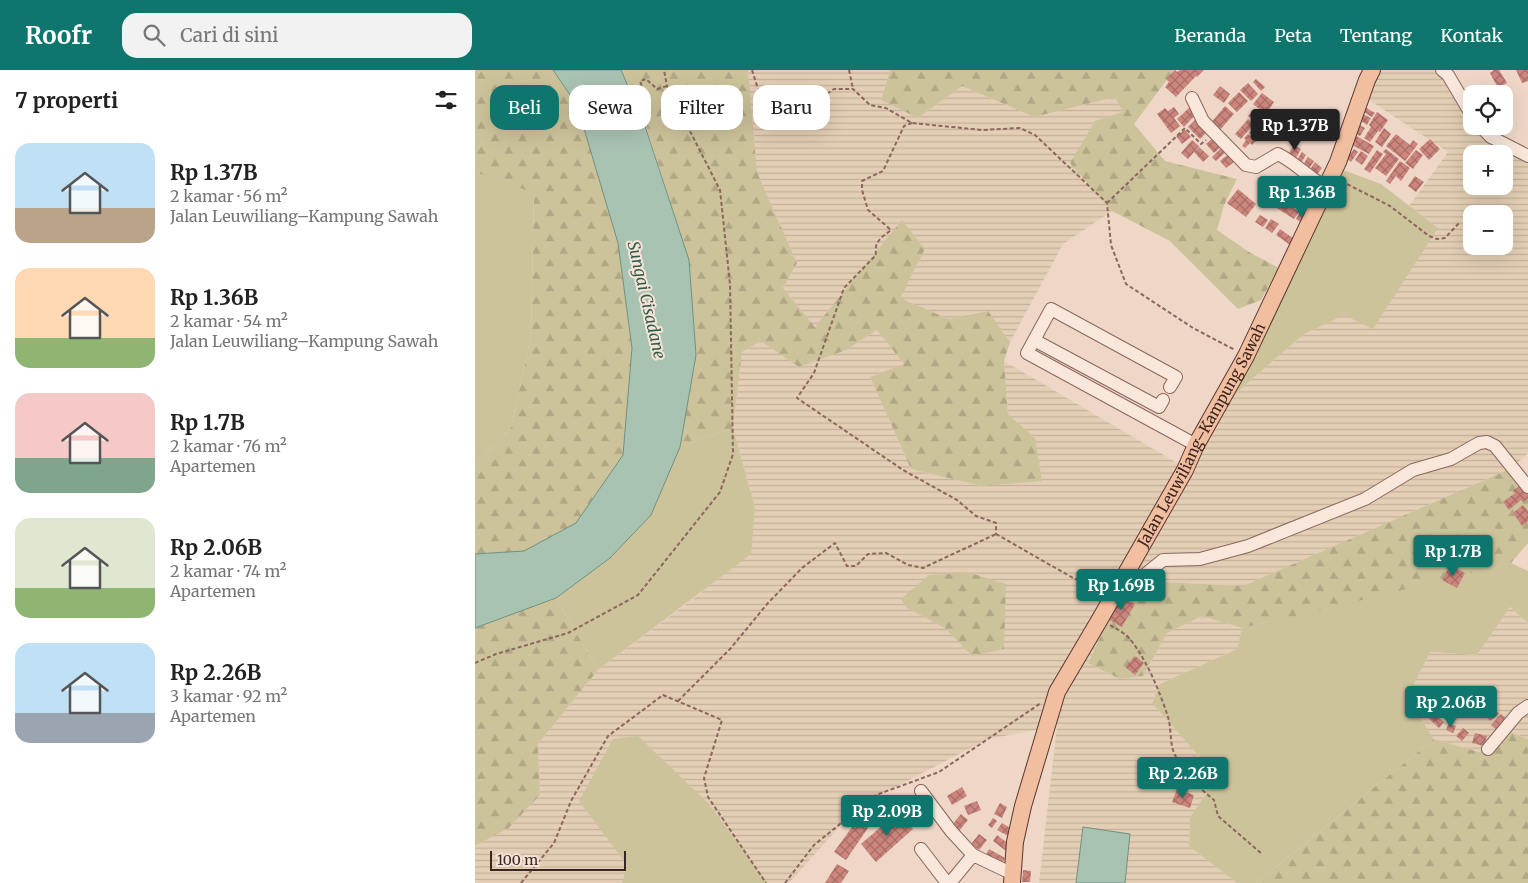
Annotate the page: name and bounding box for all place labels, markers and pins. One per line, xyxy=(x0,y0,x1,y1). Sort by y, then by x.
pin: Rp 1.37B xyxy=(1243,108,1347,151)
pin: Rp 1.36B xyxy=(1250,176,1354,218)
pin: Rp 1.7B xyxy=(1407,534,1499,577)
pin: Rp 1.69B xyxy=(1069,568,1173,611)
pin: Rp 2.06B xyxy=(1399,686,1503,728)
pin: Rp 2.26B xyxy=(1131,756,1235,799)
pin: Rp 2.09B xyxy=(835,794,939,837)

